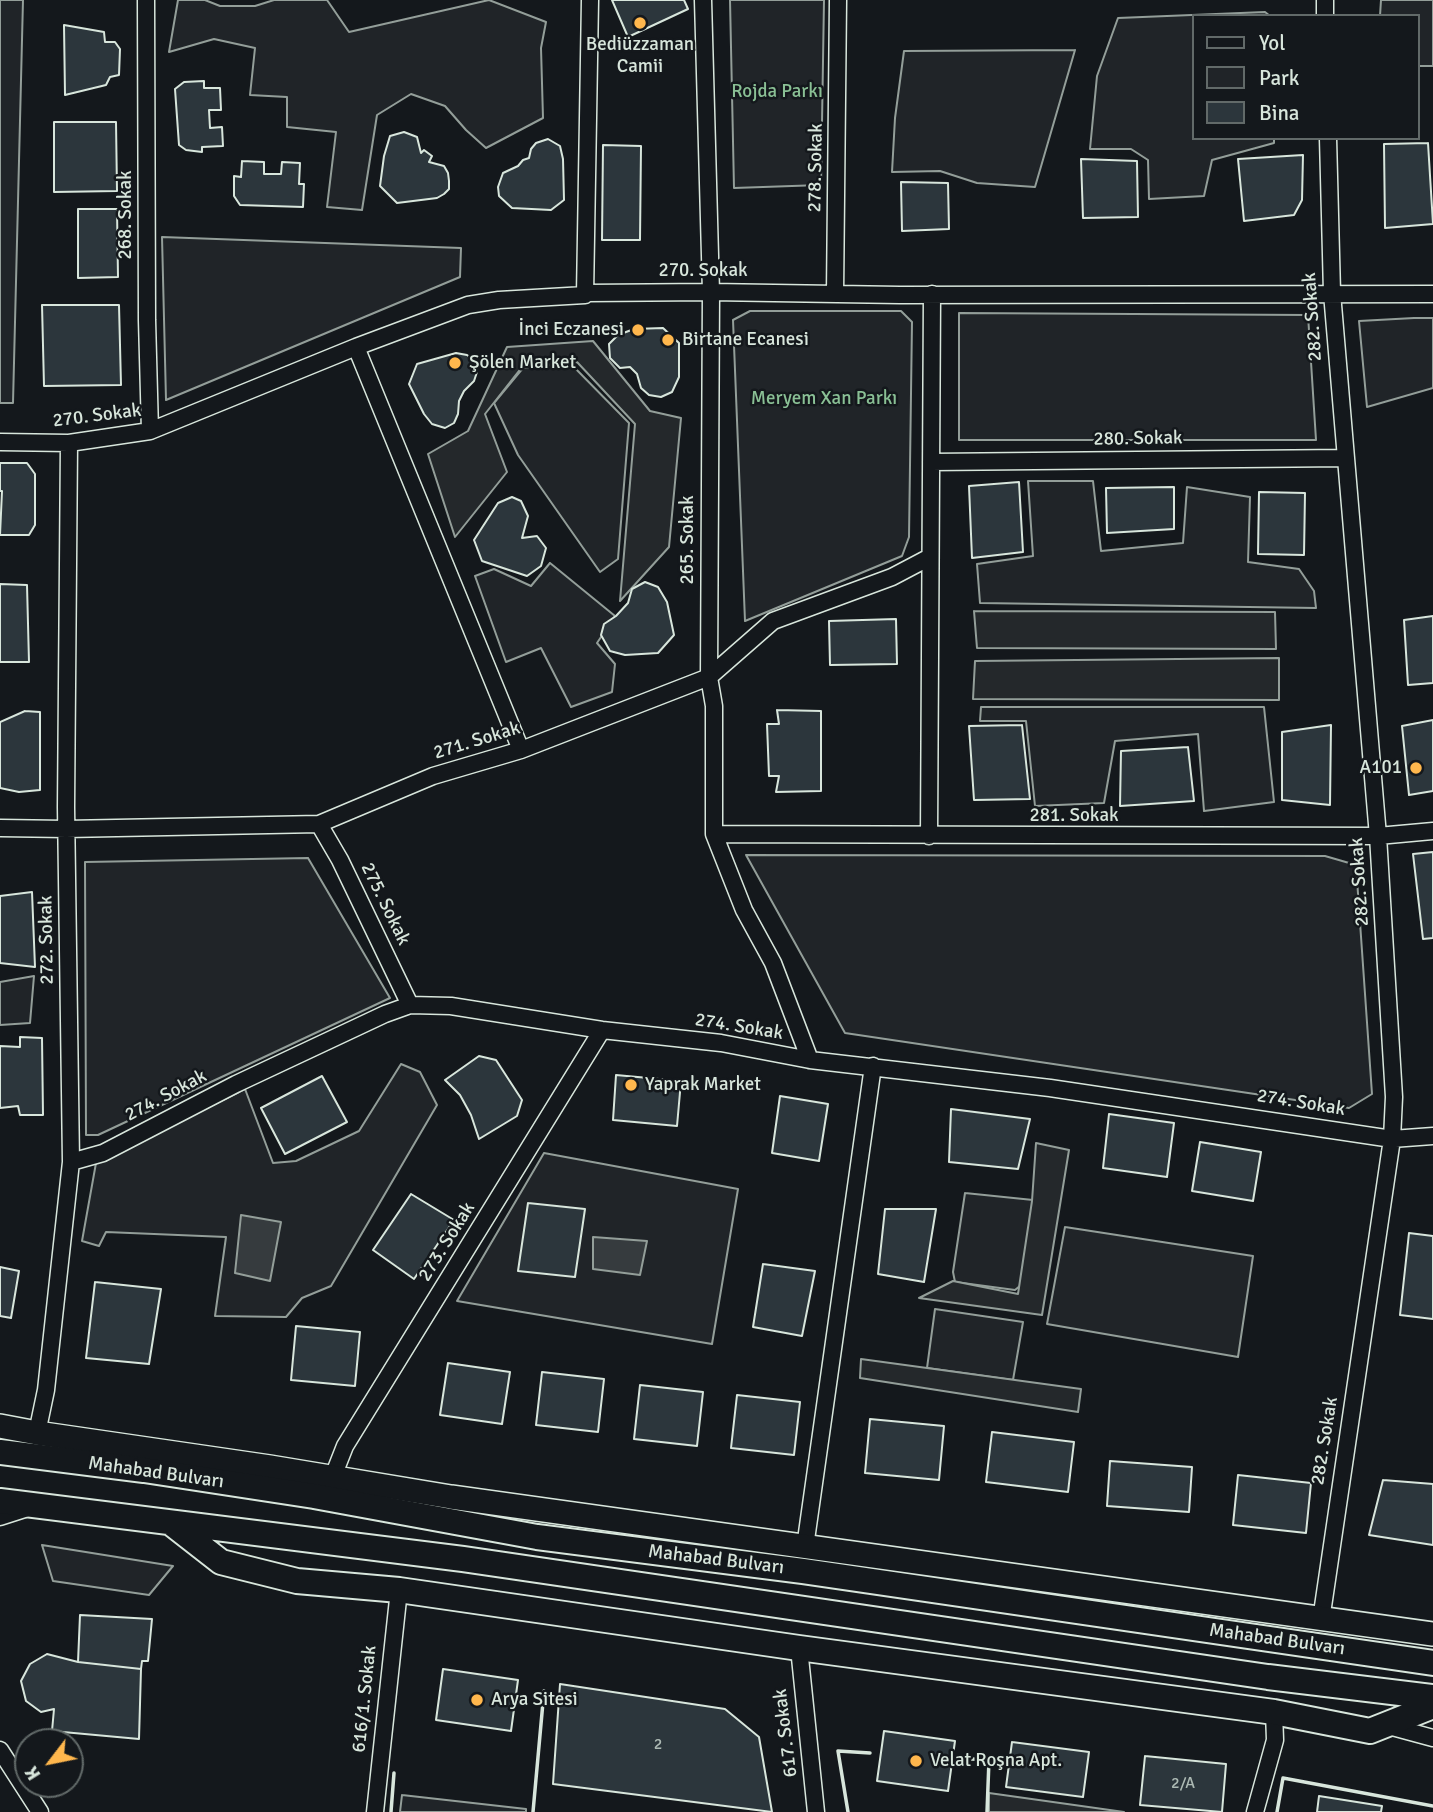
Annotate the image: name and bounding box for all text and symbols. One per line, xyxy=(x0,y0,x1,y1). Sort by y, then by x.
legend xyxy=(1192,14,1419,140)
marker: Bediüzzaman Camii xyxy=(632,15,648,31)
text: Yol xyxy=(1259,30,1285,56)
place label: Bediüzzaman Camii xyxy=(586,34,694,78)
text: Park xyxy=(1259,65,1299,91)
park label: Rojda Parkı xyxy=(731,81,823,103)
text: Bina xyxy=(1259,100,1300,126)
street label: 278. Sokak xyxy=(804,123,828,213)
street label: 268. Sokak xyxy=(115,170,137,260)
street label: 270. Sokak xyxy=(658,260,748,282)
street label: 282. Sokak xyxy=(1299,272,1327,362)
place label: İnci Eczanesi xyxy=(519,319,624,341)
marker: İnci Eczanesi xyxy=(630,322,646,338)
place label: Birtane Ecanesi xyxy=(682,329,809,351)
marker: Birtane Ecanesi xyxy=(660,332,676,348)
place label: Şölen Market xyxy=(469,352,576,374)
marker: Şölen Market xyxy=(447,355,463,371)
park label: Meryem Xan Parkı xyxy=(751,388,897,410)
street label: 270. Sokak xyxy=(51,399,143,433)
street label: 280. Sokak xyxy=(1093,427,1183,451)
street label: 265. Sokak xyxy=(677,495,699,585)
street label: 271. Sokak xyxy=(431,717,523,765)
place label: A101 xyxy=(1360,757,1402,779)
marker: A101 xyxy=(1408,760,1424,776)
street label: 281. Sokak xyxy=(1029,805,1119,827)
street label: 282. Sokak xyxy=(1346,837,1374,927)
street label: 275. Sokak xyxy=(355,859,415,949)
street label: 272. Sokak xyxy=(35,895,59,985)
street label: 274. Sokak xyxy=(693,1009,785,1045)
street label: 274. Sokak xyxy=(121,1065,211,1127)
place label: Yaprak Market xyxy=(645,1074,761,1096)
marker: Yaprak Market xyxy=(623,1077,639,1093)
street label: 274. Sokak xyxy=(1255,1085,1347,1121)
street label: 273. Sokak xyxy=(414,1198,480,1286)
street label: 282. Sokak xyxy=(1307,1395,1343,1487)
street label: Mahabad Bulvarı xyxy=(87,1452,225,1494)
street label: Mahabad Bulvarı xyxy=(647,1540,785,1580)
street label: Mahabad Bulvarı xyxy=(1208,1619,1346,1661)
street label: 616/1. Sokak xyxy=(348,1644,382,1754)
street label: 617. Sokak xyxy=(769,1687,803,1779)
place label: Arya Sitesi xyxy=(491,1689,578,1711)
marker: Arya Sitesi xyxy=(469,1692,485,1708)
north arrow xyxy=(14,1728,84,1798)
house number: 2 xyxy=(654,1735,662,1755)
place label: Velat Roşna Apt. xyxy=(930,1750,1062,1772)
marker: Velat Roşna Apt. xyxy=(908,1753,924,1769)
text: K xyxy=(20,1762,46,1784)
house number: 2/A xyxy=(1171,1774,1195,1794)

